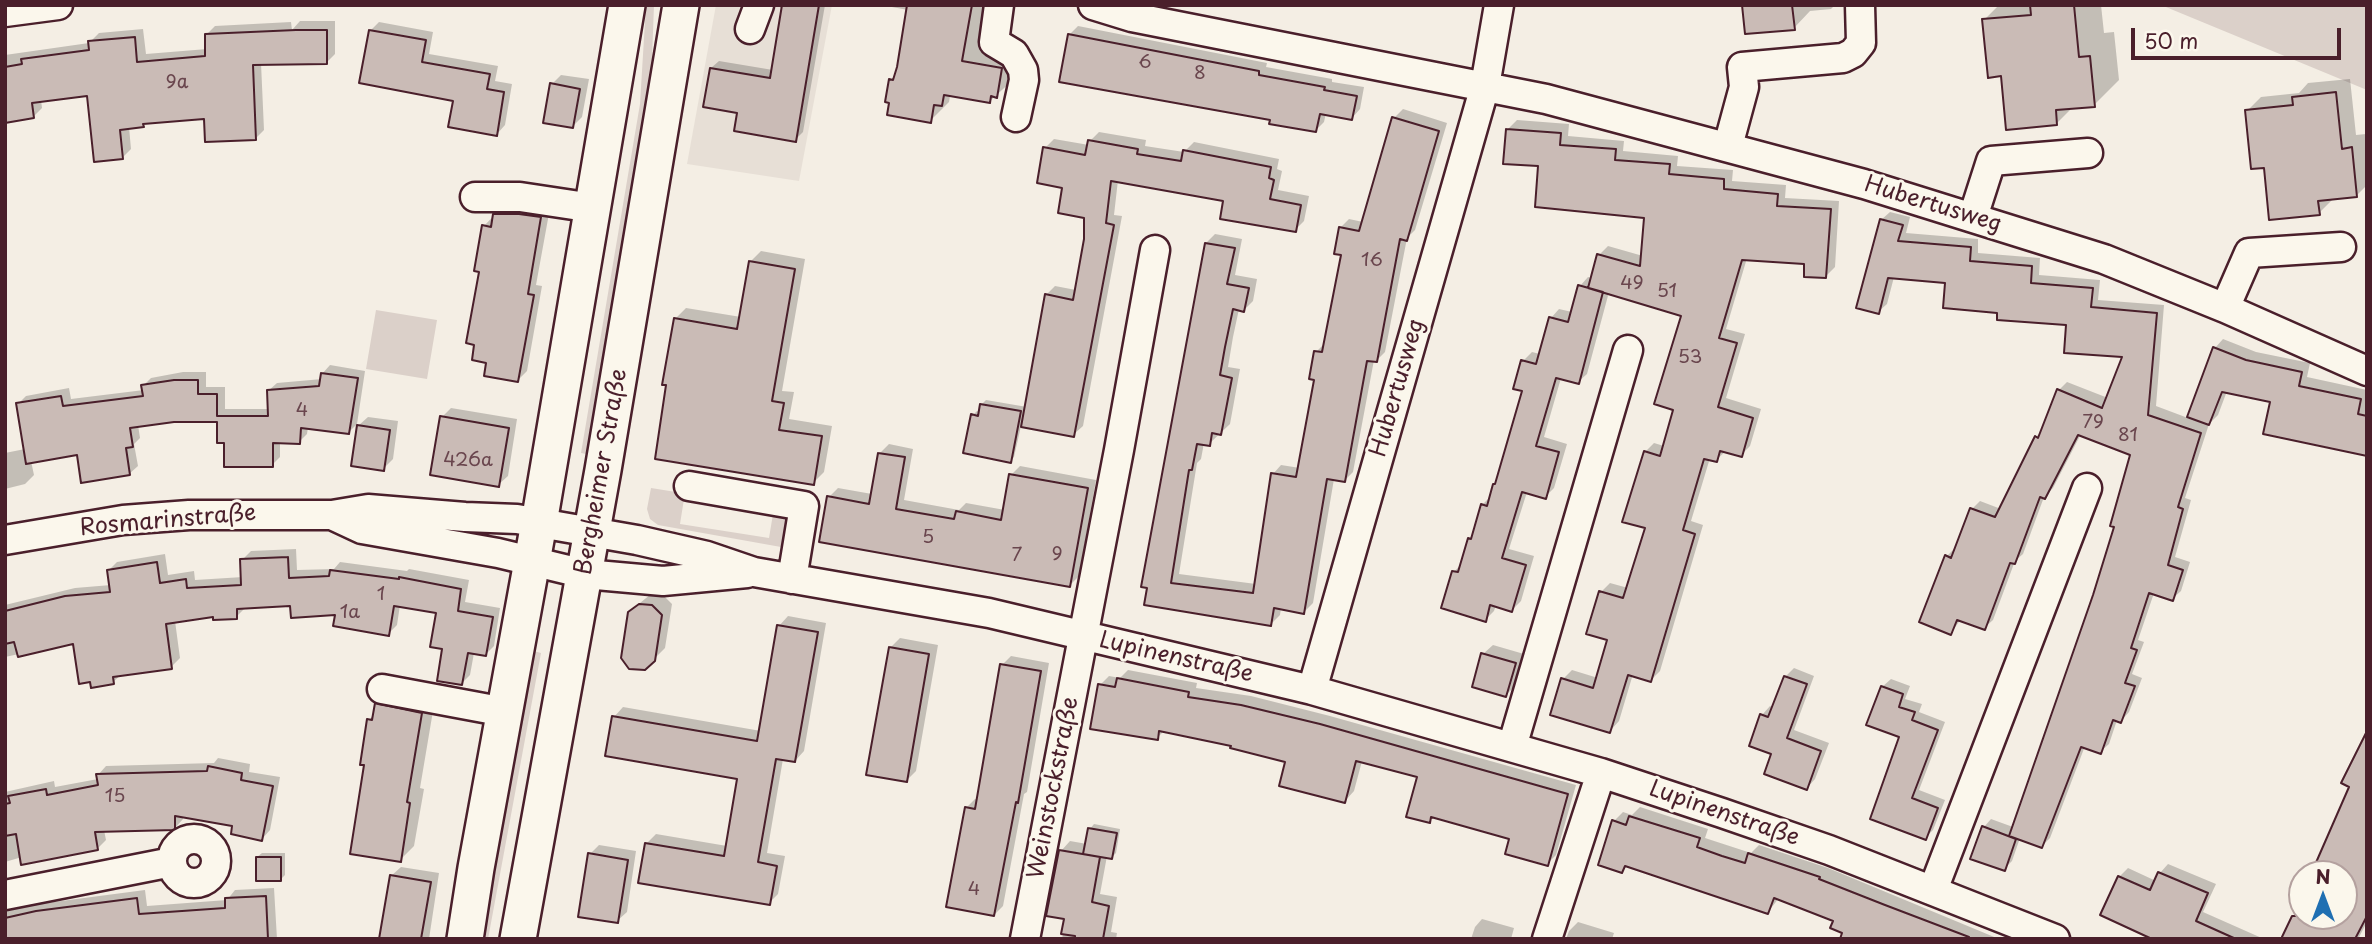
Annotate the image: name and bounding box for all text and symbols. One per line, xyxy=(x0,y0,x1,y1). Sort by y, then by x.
scale bar xyxy=(2134,14,2344,58)
text: 50 m xyxy=(2144,24,2198,56)
house number: 6 xyxy=(1138,52,1152,74)
house number: 8 xyxy=(1194,63,1206,85)
house number: 9a xyxy=(166,72,188,94)
street label: Hubertusweg xyxy=(1861,171,2005,239)
house number: 16 xyxy=(1361,250,1383,272)
house number: 49 xyxy=(1620,273,1644,295)
house number: 51 xyxy=(1657,281,1677,303)
street label: Hubertusweg xyxy=(1365,316,1431,460)
house number: 53 xyxy=(1678,347,1702,369)
street label: Bergheimer Straße xyxy=(570,367,634,577)
house number: 4 xyxy=(296,400,308,422)
house number: 79 xyxy=(2082,412,2104,434)
house number: 81 xyxy=(2118,425,2138,447)
house number: 426a xyxy=(443,450,493,472)
street label: Rosmarinstraße xyxy=(79,500,257,542)
house number: 5 xyxy=(922,527,934,549)
house number: 9 xyxy=(1051,544,1063,566)
house number: 7 xyxy=(1012,545,1022,567)
house number: 1 xyxy=(377,584,385,606)
house number: 1a xyxy=(340,602,360,624)
street label: Lupinenstraße xyxy=(1096,627,1256,689)
street label: Weinstockstraße xyxy=(1023,695,1085,881)
street label: Lupinenstraße xyxy=(1645,775,1803,853)
house number: 15 xyxy=(105,786,125,808)
north arrow xyxy=(2288,860,2358,930)
text: N xyxy=(2315,862,2331,890)
house number: 4 xyxy=(968,879,980,901)

